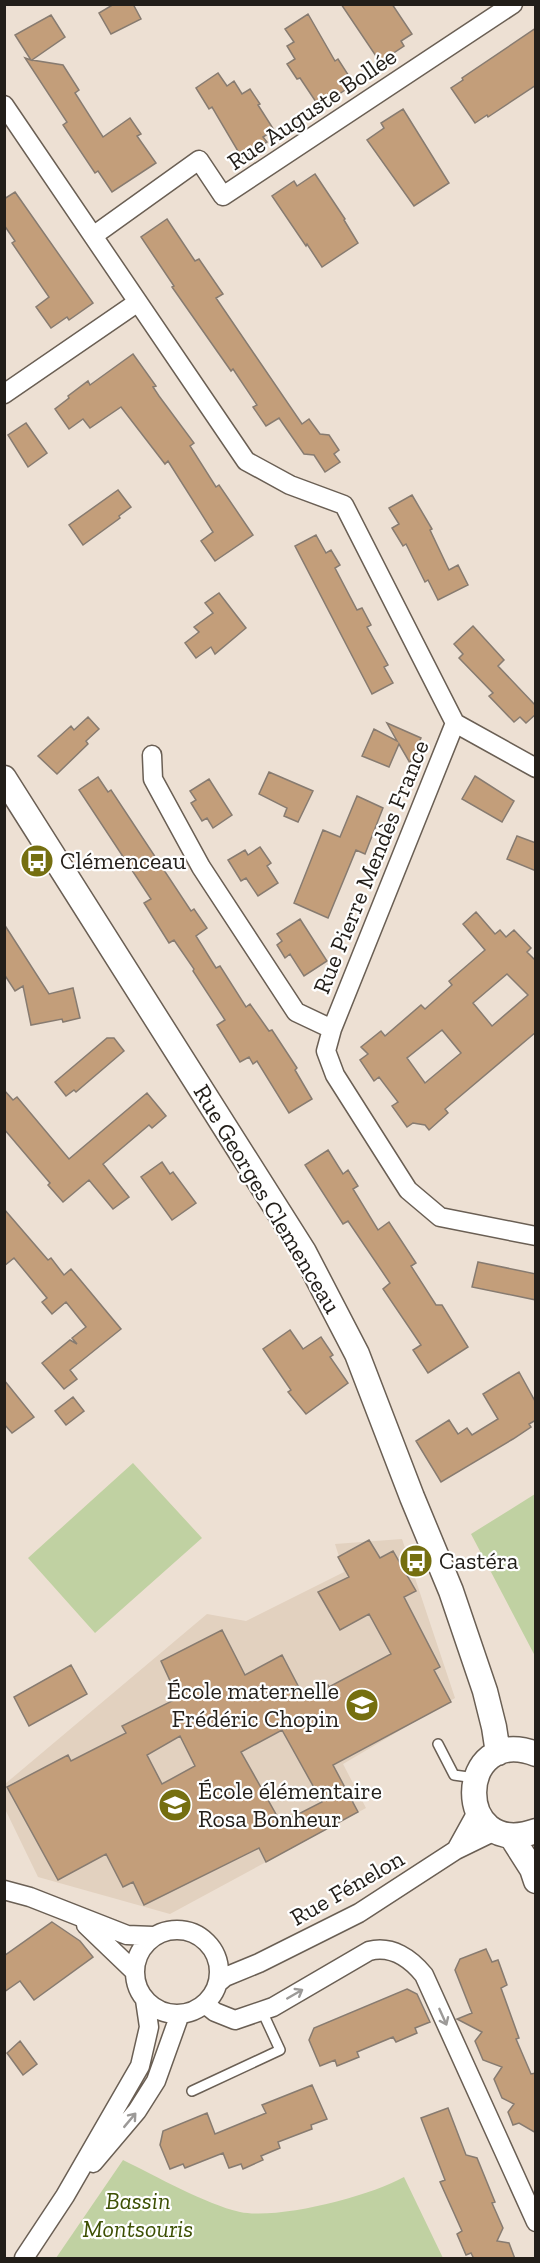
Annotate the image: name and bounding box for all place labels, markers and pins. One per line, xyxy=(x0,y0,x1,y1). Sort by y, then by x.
bus stop icon: Clémenceau xyxy=(19,843,55,879)
place label: Clémenceau xyxy=(60,846,187,875)
bus stop icon: Castéra xyxy=(398,1543,434,1579)
place label: Castéra xyxy=(439,1546,519,1575)
place label: École maternelle Frédéric Chopin xyxy=(167,1676,339,1733)
school or university icon: École maternelle Frédéric Chopin xyxy=(344,1687,380,1723)
place label: École élémentaire Rosa Bonheur xyxy=(198,1776,382,1833)
school or university icon: École élémentaire Rosa Bonheur xyxy=(157,1787,193,1823)

